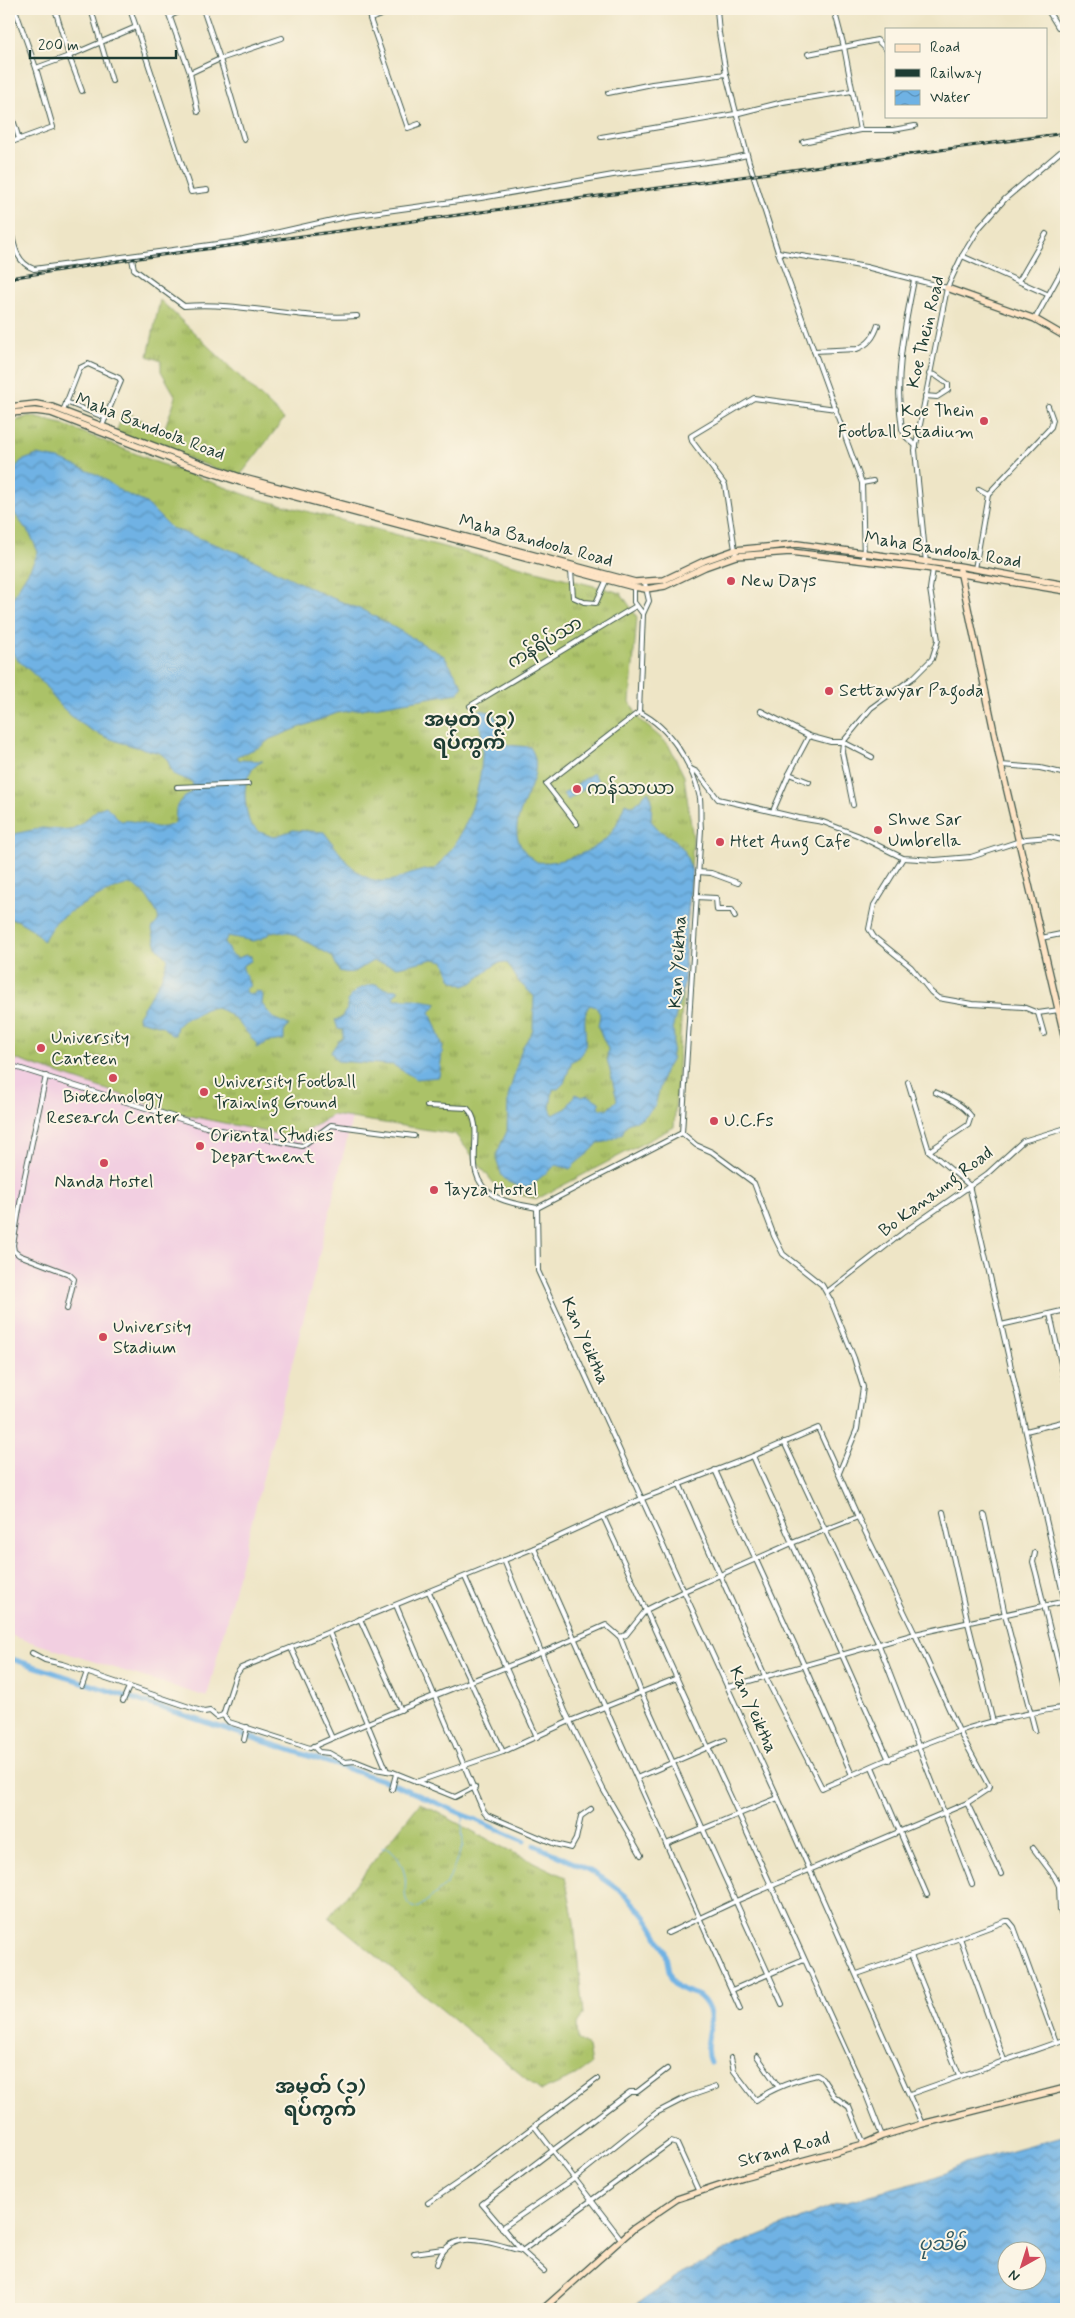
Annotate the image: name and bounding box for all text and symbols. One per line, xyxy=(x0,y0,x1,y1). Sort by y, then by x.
scale bar xyxy=(30,28,176,60)
legend xyxy=(885,28,1048,118)
text: 200 m xyxy=(38,36,79,56)
text: Road xyxy=(930,38,960,58)
text: Railway xyxy=(930,64,982,84)
text: Water xyxy=(930,88,970,108)
street label: Koe Thein Road xyxy=(901,274,951,390)
street label: Maha Bandoola Road xyxy=(72,387,228,467)
place label: Koe Thein Football Stadium xyxy=(838,399,974,444)
marker: Koe Thein Football Stadium xyxy=(978,415,990,427)
street label: Maha Bandoola Road xyxy=(456,509,616,573)
street label: Maha Bandoola Road xyxy=(863,526,1023,574)
place label: New Days xyxy=(741,569,816,593)
marker: New Days xyxy=(725,575,737,587)
street label: ကန်ရိပ်သာ xyxy=(501,609,588,677)
place label: Settawyar Pagoda xyxy=(839,679,984,705)
marker: Settawyar Pagoda xyxy=(823,685,835,697)
district label: အမှတ် (၃) ရပ်ကွက် xyxy=(424,706,515,758)
place label: ကန်သာယာ xyxy=(587,775,674,803)
marker: ကန်သာယာ xyxy=(571,783,583,795)
place label: Shwe Sar Umbrella xyxy=(888,808,962,853)
marker: Shwe Sar Umbrella xyxy=(872,824,884,836)
place label: Htet Aung Cafe xyxy=(730,830,851,856)
marker: Htet Aung Cafe xyxy=(714,836,726,848)
street label: Kan Yeiktha xyxy=(664,915,692,1009)
place label: University Canteen xyxy=(51,1026,129,1071)
marker: University Canteen xyxy=(35,1042,47,1054)
place label: University Football Training Ground xyxy=(214,1070,356,1117)
marker: Biotechnology Research Center xyxy=(107,1072,119,1084)
place label: Biotechnology Research Center xyxy=(46,1085,180,1130)
marker: University Football Training Ground xyxy=(198,1086,210,1098)
place label: U.C.Fs xyxy=(724,1109,774,1133)
marker: U.C.Fs xyxy=(708,1115,720,1127)
place label: Oriental Studies Department xyxy=(210,1124,334,1169)
marker: Oriental Studies Department xyxy=(194,1140,206,1152)
street label: Bo Kanaung Road xyxy=(874,1141,999,1244)
marker: Nanda Hostel xyxy=(98,1157,110,1169)
place label: Nanda Hostel xyxy=(55,1170,153,1194)
place label: Tayza Hostel xyxy=(444,1178,538,1202)
marker: Tayza Hostel xyxy=(428,1184,440,1196)
street label: Kan Yeiktha xyxy=(555,1294,615,1388)
place label: University Stadium xyxy=(113,1315,191,1360)
marker: University Stadium xyxy=(97,1331,109,1343)
street label: Kan Yeiktha xyxy=(723,1663,783,1757)
district label: အမှတ် (၁) ရပ်ကွက် xyxy=(275,2073,366,2125)
street label: Strand Road xyxy=(735,2126,833,2174)
water label: ပုသိမ် xyxy=(918,2230,967,2259)
north arrow xyxy=(998,2240,1048,2290)
text: N xyxy=(1005,2265,1024,2285)

